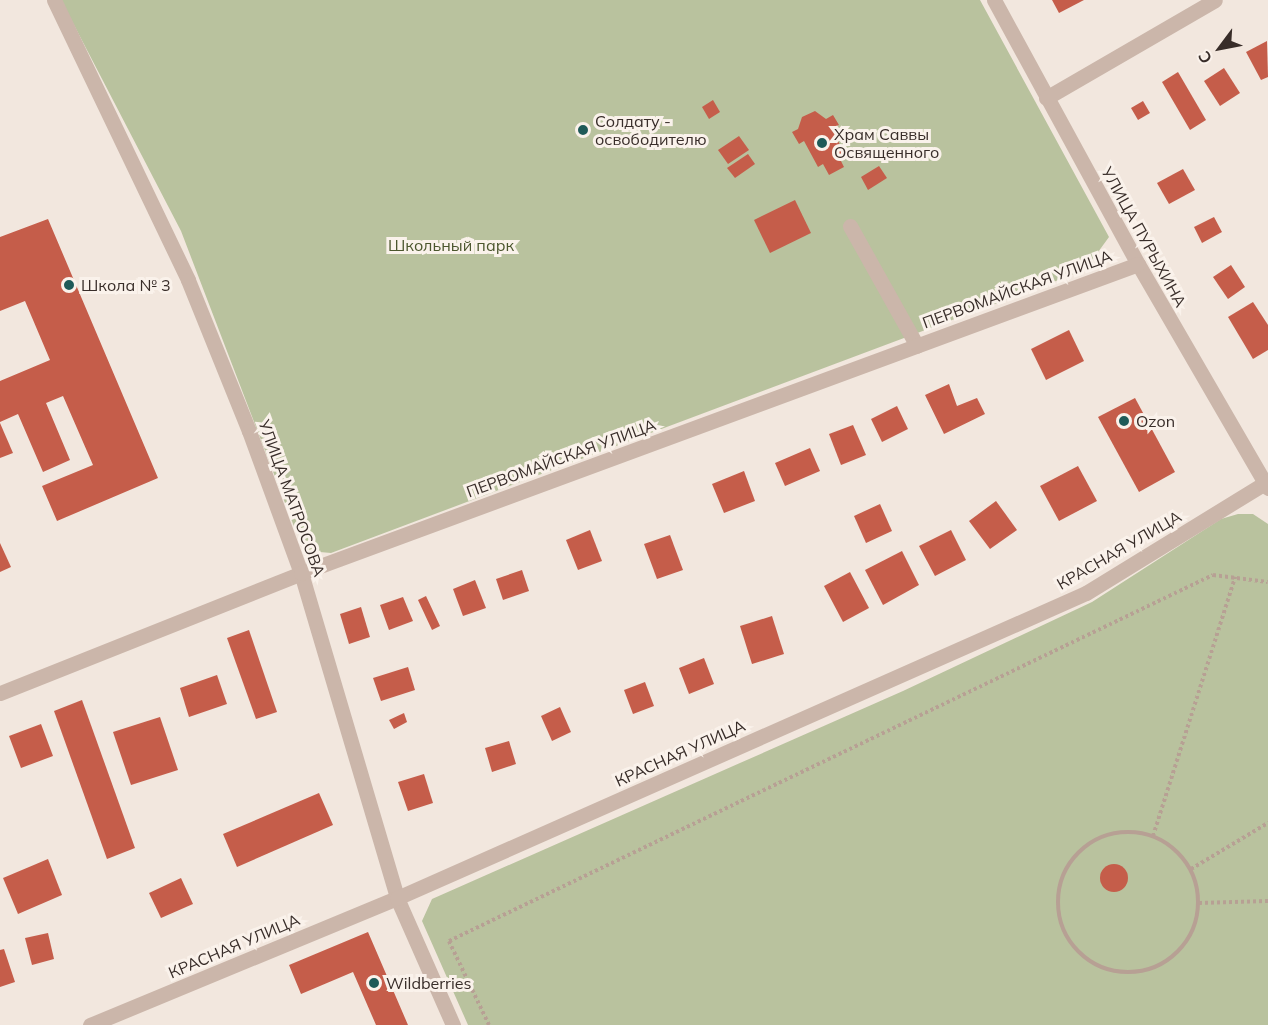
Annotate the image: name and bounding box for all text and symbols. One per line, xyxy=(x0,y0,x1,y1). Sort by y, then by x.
north arrow xyxy=(1190,18,1250,78)
text: С xyxy=(1193,48,1216,67)
place label: Солдату - освободителю xyxy=(595,111,707,149)
marker: Солдату - освободителю xyxy=(576,123,590,137)
place label: Храм Саввы Освященного xyxy=(834,124,939,162)
marker: Храм Саввы Освященного xyxy=(815,136,829,150)
street label: УЛИЦА ПУРЫХИНА xyxy=(1098,164,1190,310)
park label: Школьный парк xyxy=(388,235,514,255)
street label: ПЕРВОМАЙСКАЯ УЛИЦА xyxy=(920,246,1114,332)
place label: Школа № 3 xyxy=(81,275,171,295)
marker: Школа № 3 xyxy=(62,278,76,292)
place label: Ozon xyxy=(1136,411,1175,431)
marker: Ozon xyxy=(1117,414,1131,428)
street label: ПЕРВОМАЙСКАЯ УЛИЦА xyxy=(464,415,658,501)
street label: УЛИЦА МАТРОСОВА xyxy=(255,417,329,579)
street label: КРАСНАЯ УЛИЦА xyxy=(1053,507,1185,593)
street label: КРАСНАЯ УЛИЦА xyxy=(612,716,748,790)
street label: КРАСНАЯ УЛИЦА xyxy=(166,910,302,982)
place label: Wildberries xyxy=(386,973,471,993)
marker: Wildberries xyxy=(367,976,381,990)

